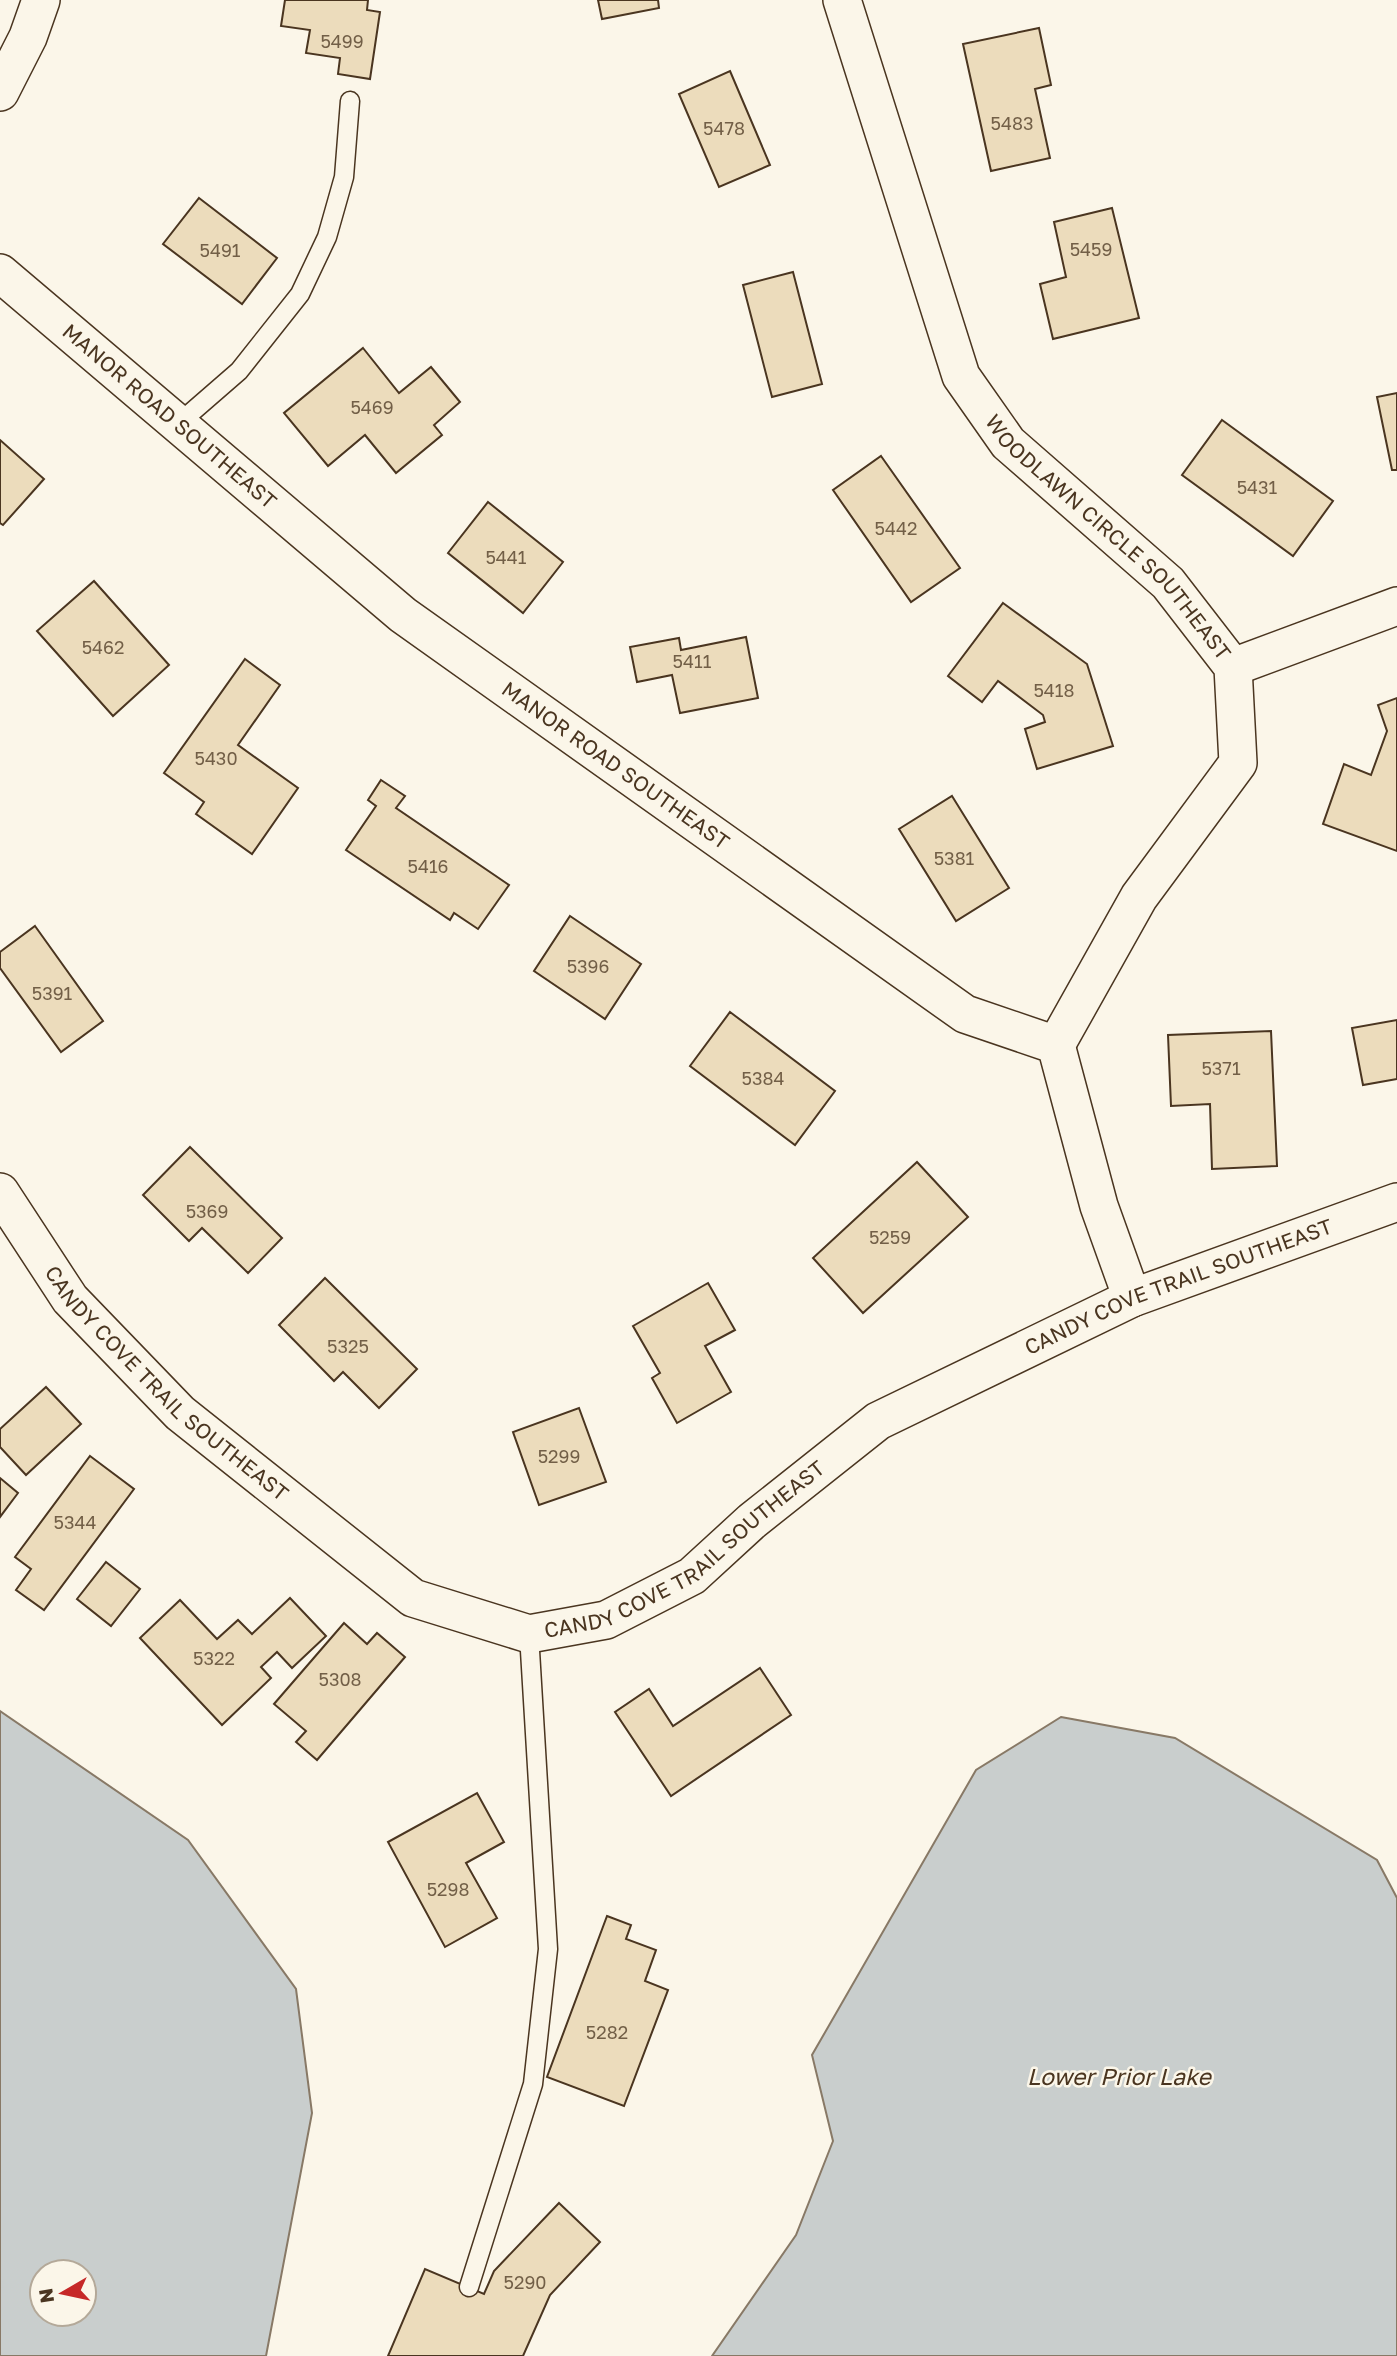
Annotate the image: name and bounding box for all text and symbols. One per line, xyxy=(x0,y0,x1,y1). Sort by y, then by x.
house number: 5499 xyxy=(320,30,364,52)
house number: 5483 xyxy=(991,112,1033,134)
house number: 5478 xyxy=(703,117,745,139)
house number: 5459 xyxy=(1070,238,1112,260)
house number: 5491 xyxy=(199,239,241,261)
street label: MANOR ROAD SOUTHEAST xyxy=(57,318,282,514)
house number: 5469 xyxy=(350,396,394,418)
street label: WOODLAWN CIRCLE SOUTHEAST xyxy=(980,409,1237,665)
house number: 5431 xyxy=(1237,476,1278,498)
house number: 5442 xyxy=(875,517,917,539)
house number: 5441 xyxy=(485,546,527,568)
house number: 5462 xyxy=(82,636,124,658)
house number: 5411 xyxy=(673,650,712,672)
street label: MANOR ROAD SOUTHEAST xyxy=(497,675,735,855)
house number: 5418 xyxy=(1033,679,1075,701)
house number: 5430 xyxy=(194,747,238,769)
house number: 5381 xyxy=(934,847,975,869)
house number: 5416 xyxy=(407,855,449,877)
house number: 5396 xyxy=(567,955,609,977)
house number: 5391 xyxy=(32,982,73,1004)
house number: 5371 xyxy=(1201,1057,1241,1079)
house number: 5384 xyxy=(742,1067,784,1089)
house number: 5369 xyxy=(186,1200,228,1222)
street label: CANDY COVE TRAIL SOUTHEAST xyxy=(1020,1213,1336,1360)
house number: 5259 xyxy=(869,1226,911,1248)
street label: CANDY COVE TRAIL SOUTHEAST xyxy=(40,1261,294,1506)
house number: 5325 xyxy=(327,1335,369,1357)
house number: 5299 xyxy=(538,1445,580,1467)
street label: CANDY COVE TRAIL SOUTHEAST xyxy=(542,1454,829,1643)
house number: 5344 xyxy=(54,1511,96,1533)
house number: 5322 xyxy=(193,1647,235,1669)
house number: 5308 xyxy=(318,1668,362,1690)
house number: 5298 xyxy=(427,1878,469,1900)
house number: 5282 xyxy=(586,2021,628,2043)
water label: Lower Prior Lake xyxy=(1027,2062,1213,2090)
north arrow xyxy=(28,2258,98,2328)
house number: 5290 xyxy=(504,2271,546,2293)
text: N xyxy=(33,2287,58,2305)

